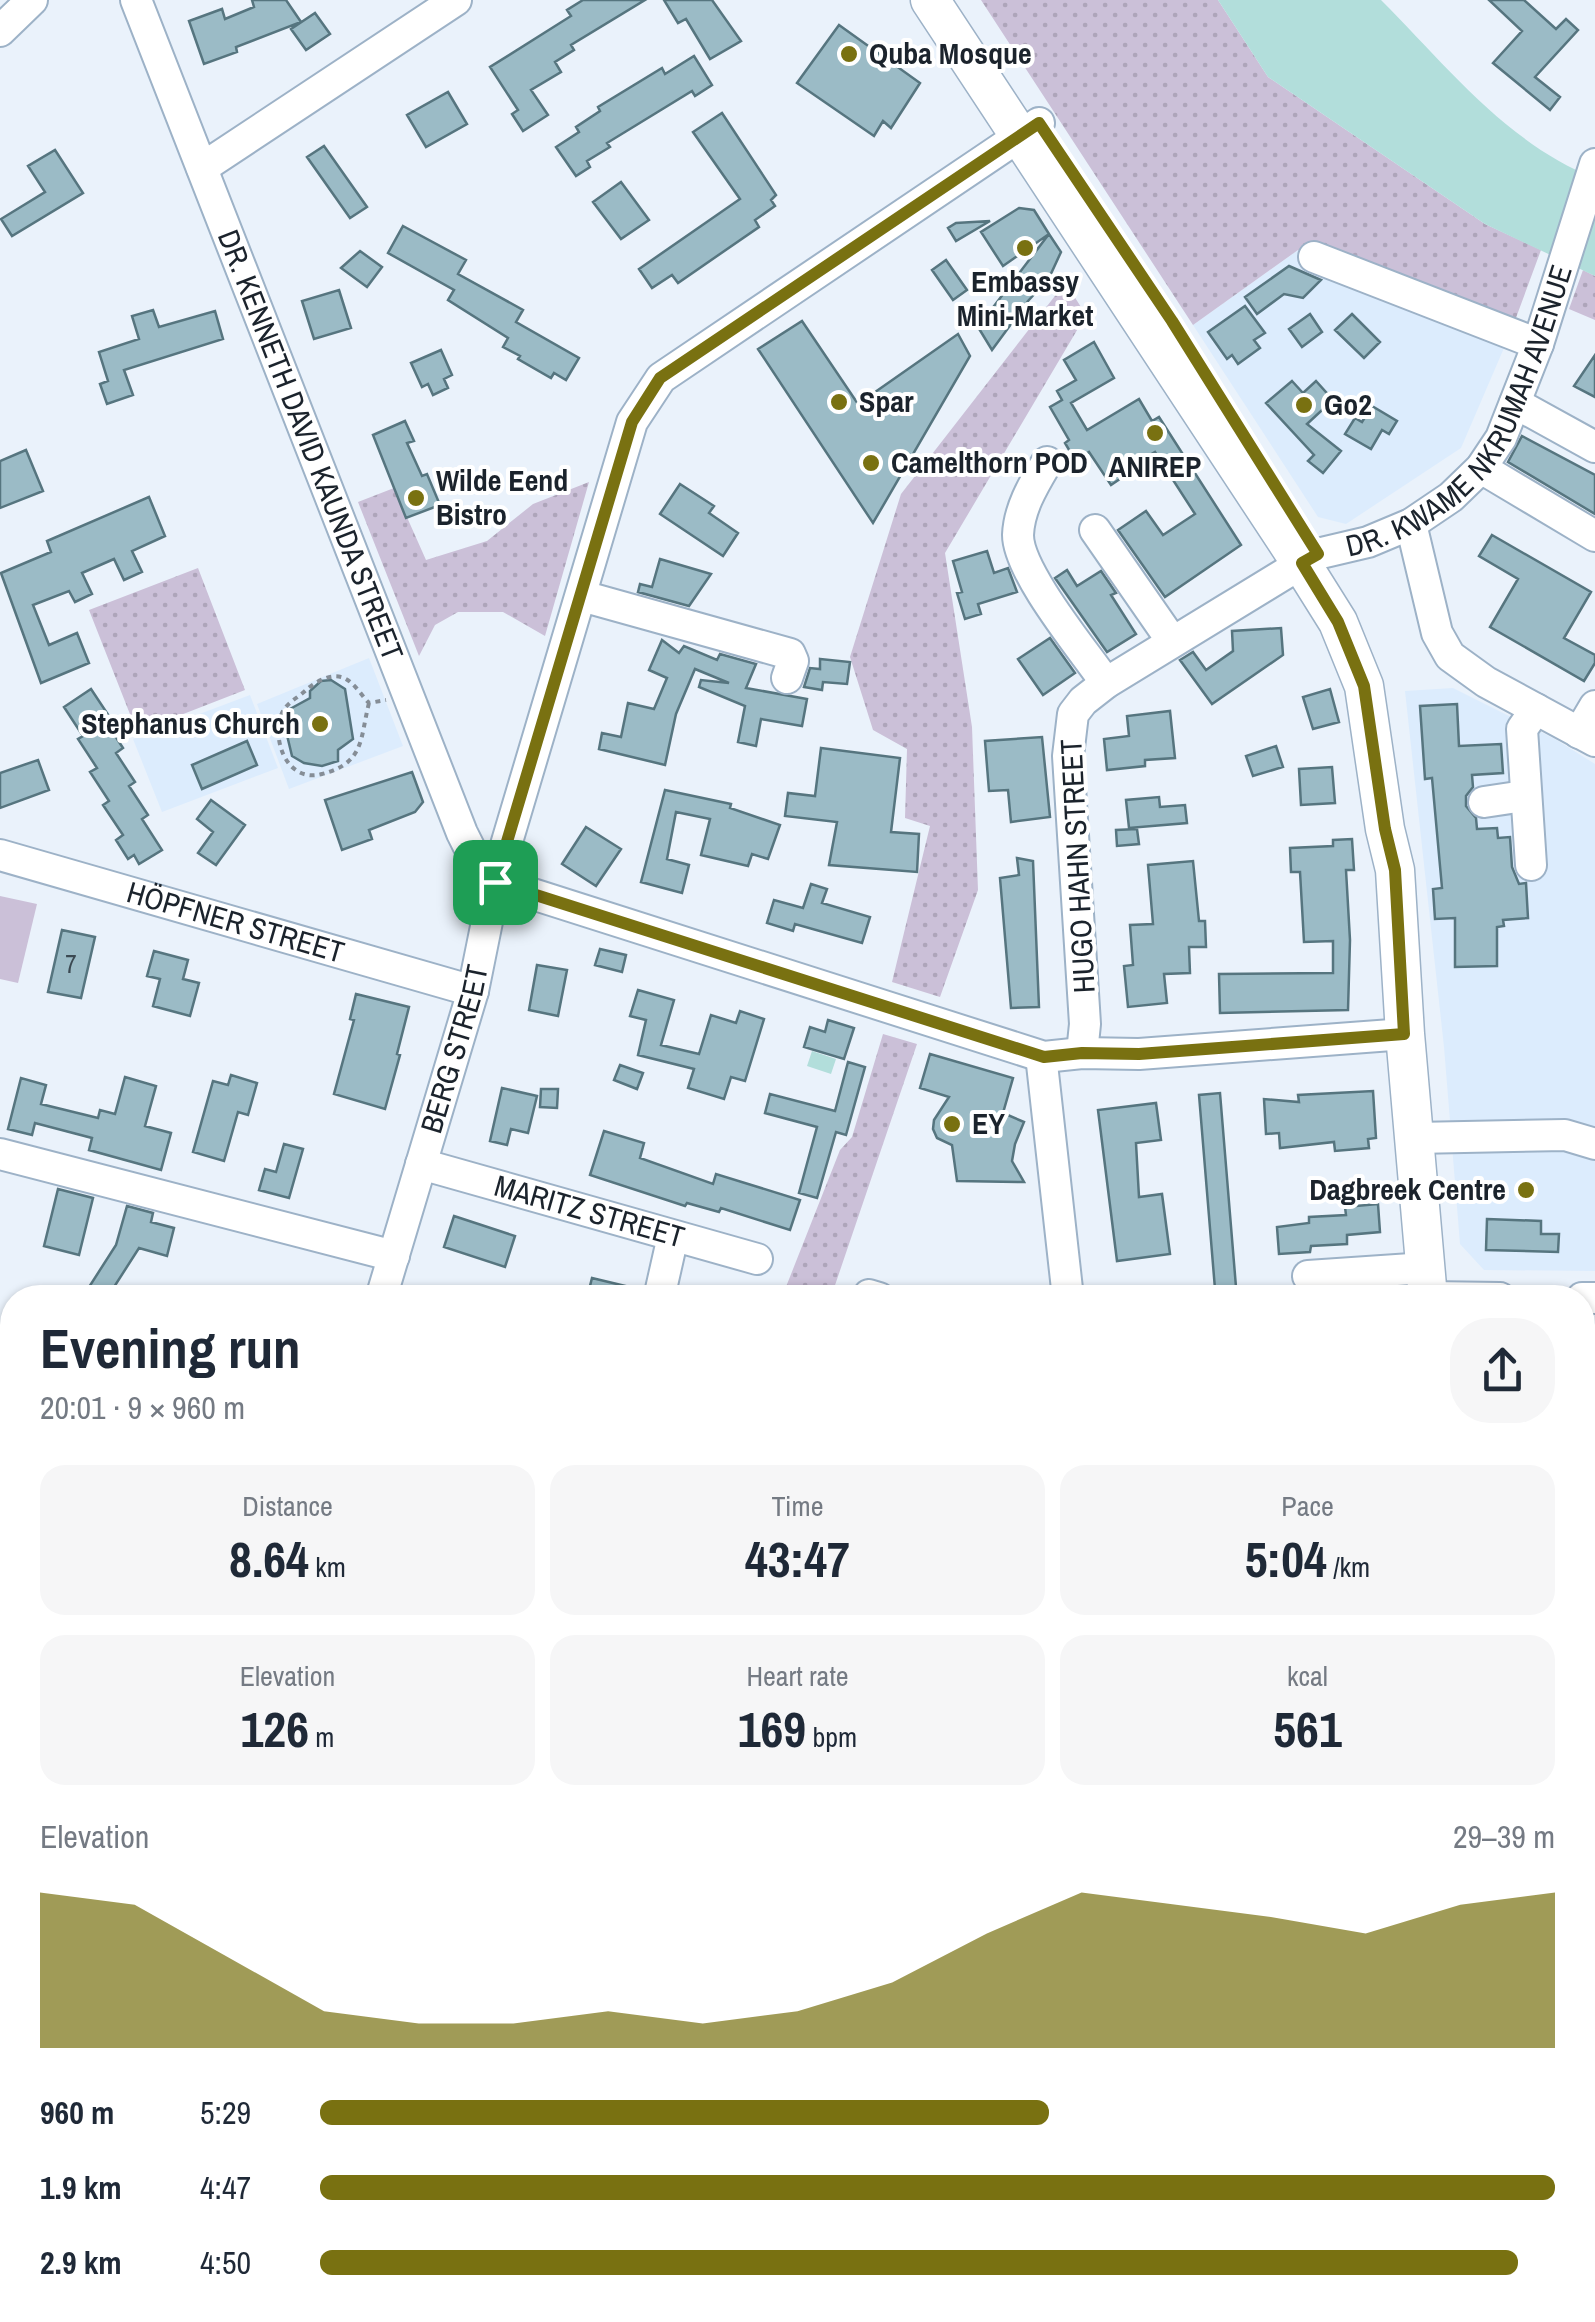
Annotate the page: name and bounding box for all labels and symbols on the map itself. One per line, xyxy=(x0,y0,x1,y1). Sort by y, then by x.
place label: Quba Mosque xyxy=(869,33,1032,73)
marker: Quba Mosque xyxy=(838,43,860,65)
street label: DR. KENNETH DAVID KAUNDA STREET xyxy=(209,224,413,666)
marker: Embassy Mini-Market xyxy=(1014,237,1036,259)
street label: DR. KWAME NKRUMAH AVENUE xyxy=(1342,260,1581,566)
place label: Embassy Mini-Market xyxy=(957,261,1093,335)
place label: Spar xyxy=(859,381,914,421)
place label: Go2 xyxy=(1324,384,1372,424)
marker: Spar xyxy=(828,391,850,413)
marker: Go2 xyxy=(1293,394,1315,416)
marker: ANIREP xyxy=(1144,422,1166,444)
place label: Camelthorn POD xyxy=(891,442,1088,482)
place label: ANIREP xyxy=(1109,446,1201,486)
marker: Camelthorn POD xyxy=(860,452,882,474)
place label: Wilde Eend Bistro xyxy=(436,460,568,534)
marker: Wilde Eend Bistro xyxy=(405,487,427,509)
place label: Stephanus Church xyxy=(81,703,300,743)
marker: Stephanus Church xyxy=(309,713,331,735)
street label: HUGO HAHN STREET xyxy=(1050,738,1104,994)
pin xyxy=(453,840,538,925)
street label: HÖPFNER STREET xyxy=(122,872,349,972)
house number: 7 xyxy=(65,947,77,981)
street label: BERG STREET xyxy=(411,961,497,1138)
place label: EY xyxy=(972,1103,1005,1143)
marker: EY xyxy=(941,1113,963,1135)
street label: MARITZ STREET xyxy=(490,1165,689,1256)
place label: Dagbreek Centre xyxy=(1309,1169,1506,1209)
marker: Dagbreek Centre xyxy=(1515,1179,1537,1201)

